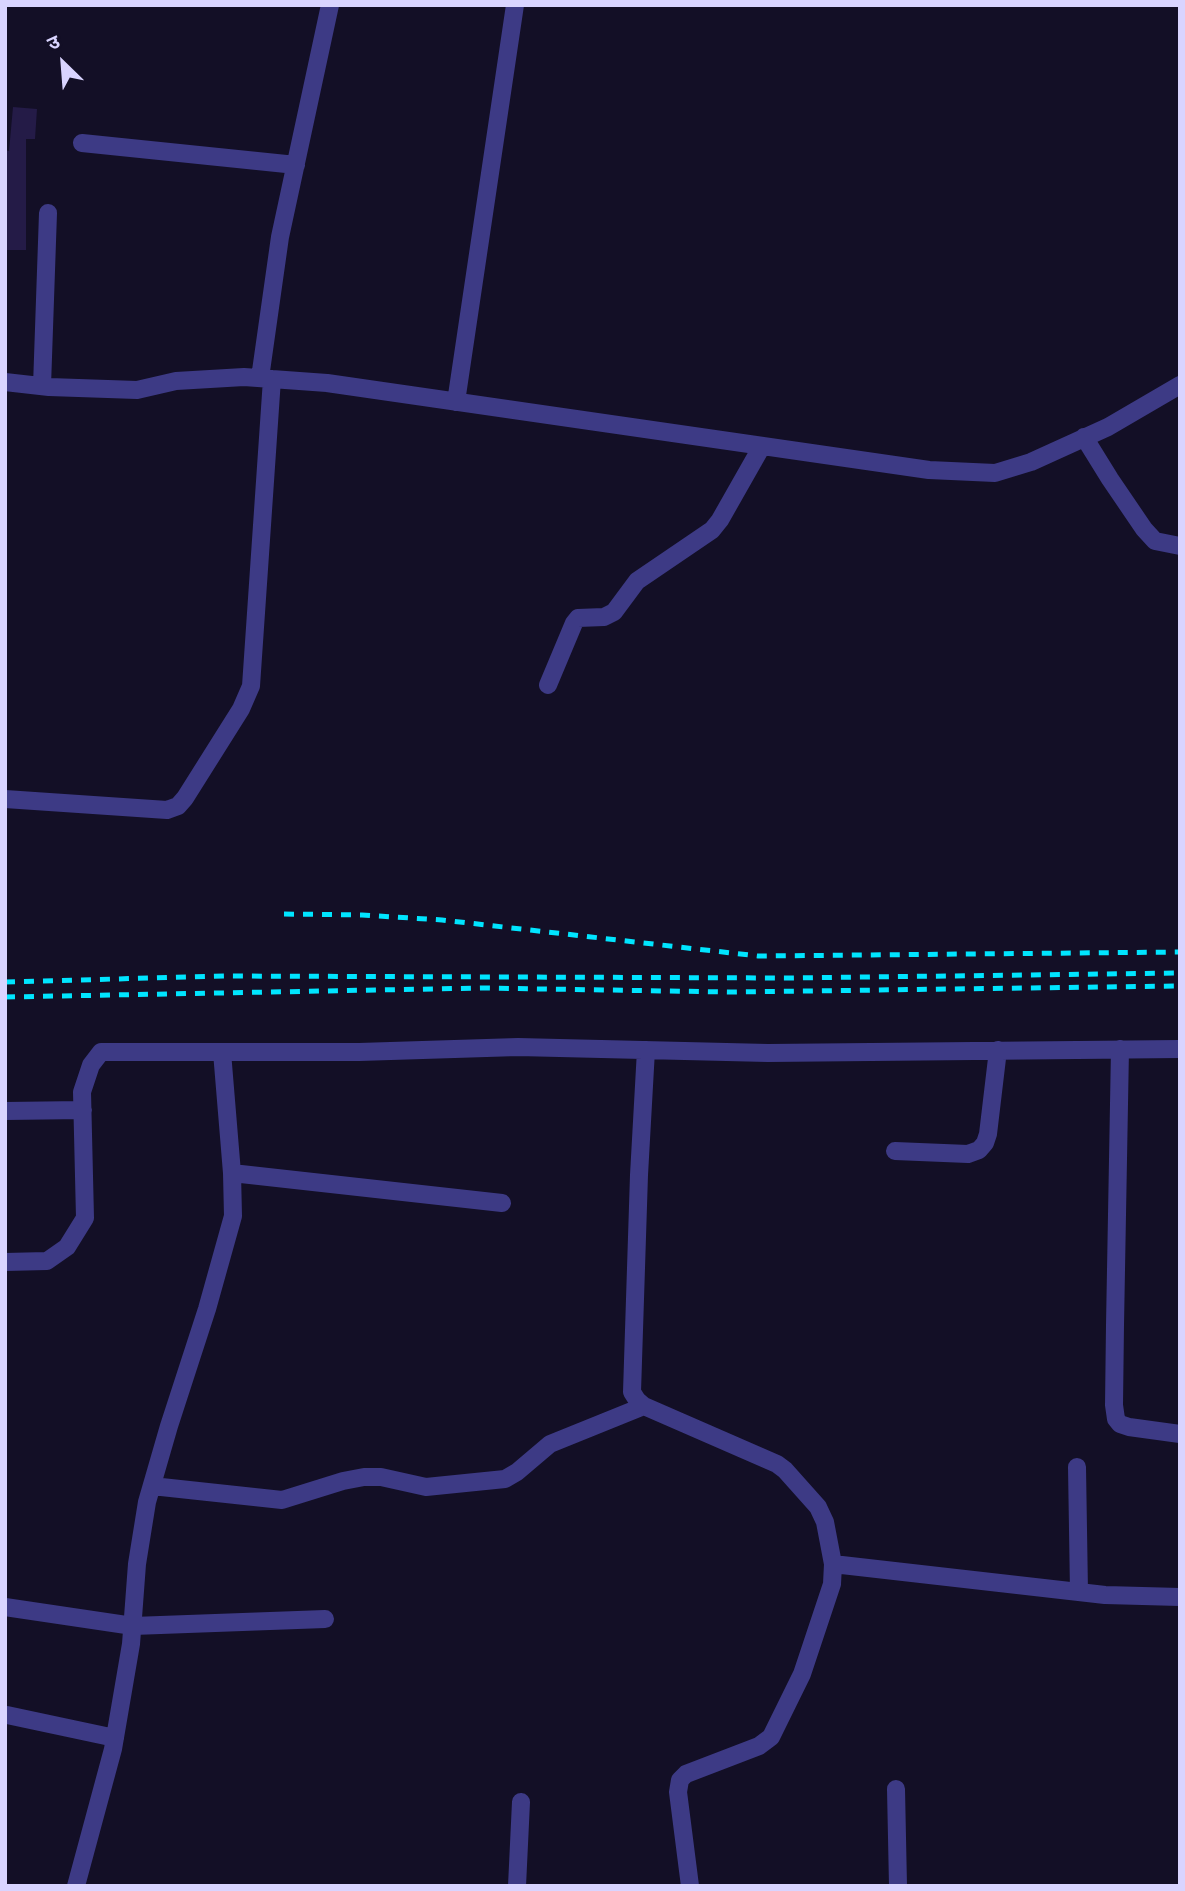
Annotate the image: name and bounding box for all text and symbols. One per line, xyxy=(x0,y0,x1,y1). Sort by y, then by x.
north arrow xyxy=(28,28,98,98)
text: उ xyxy=(44,31,64,57)

